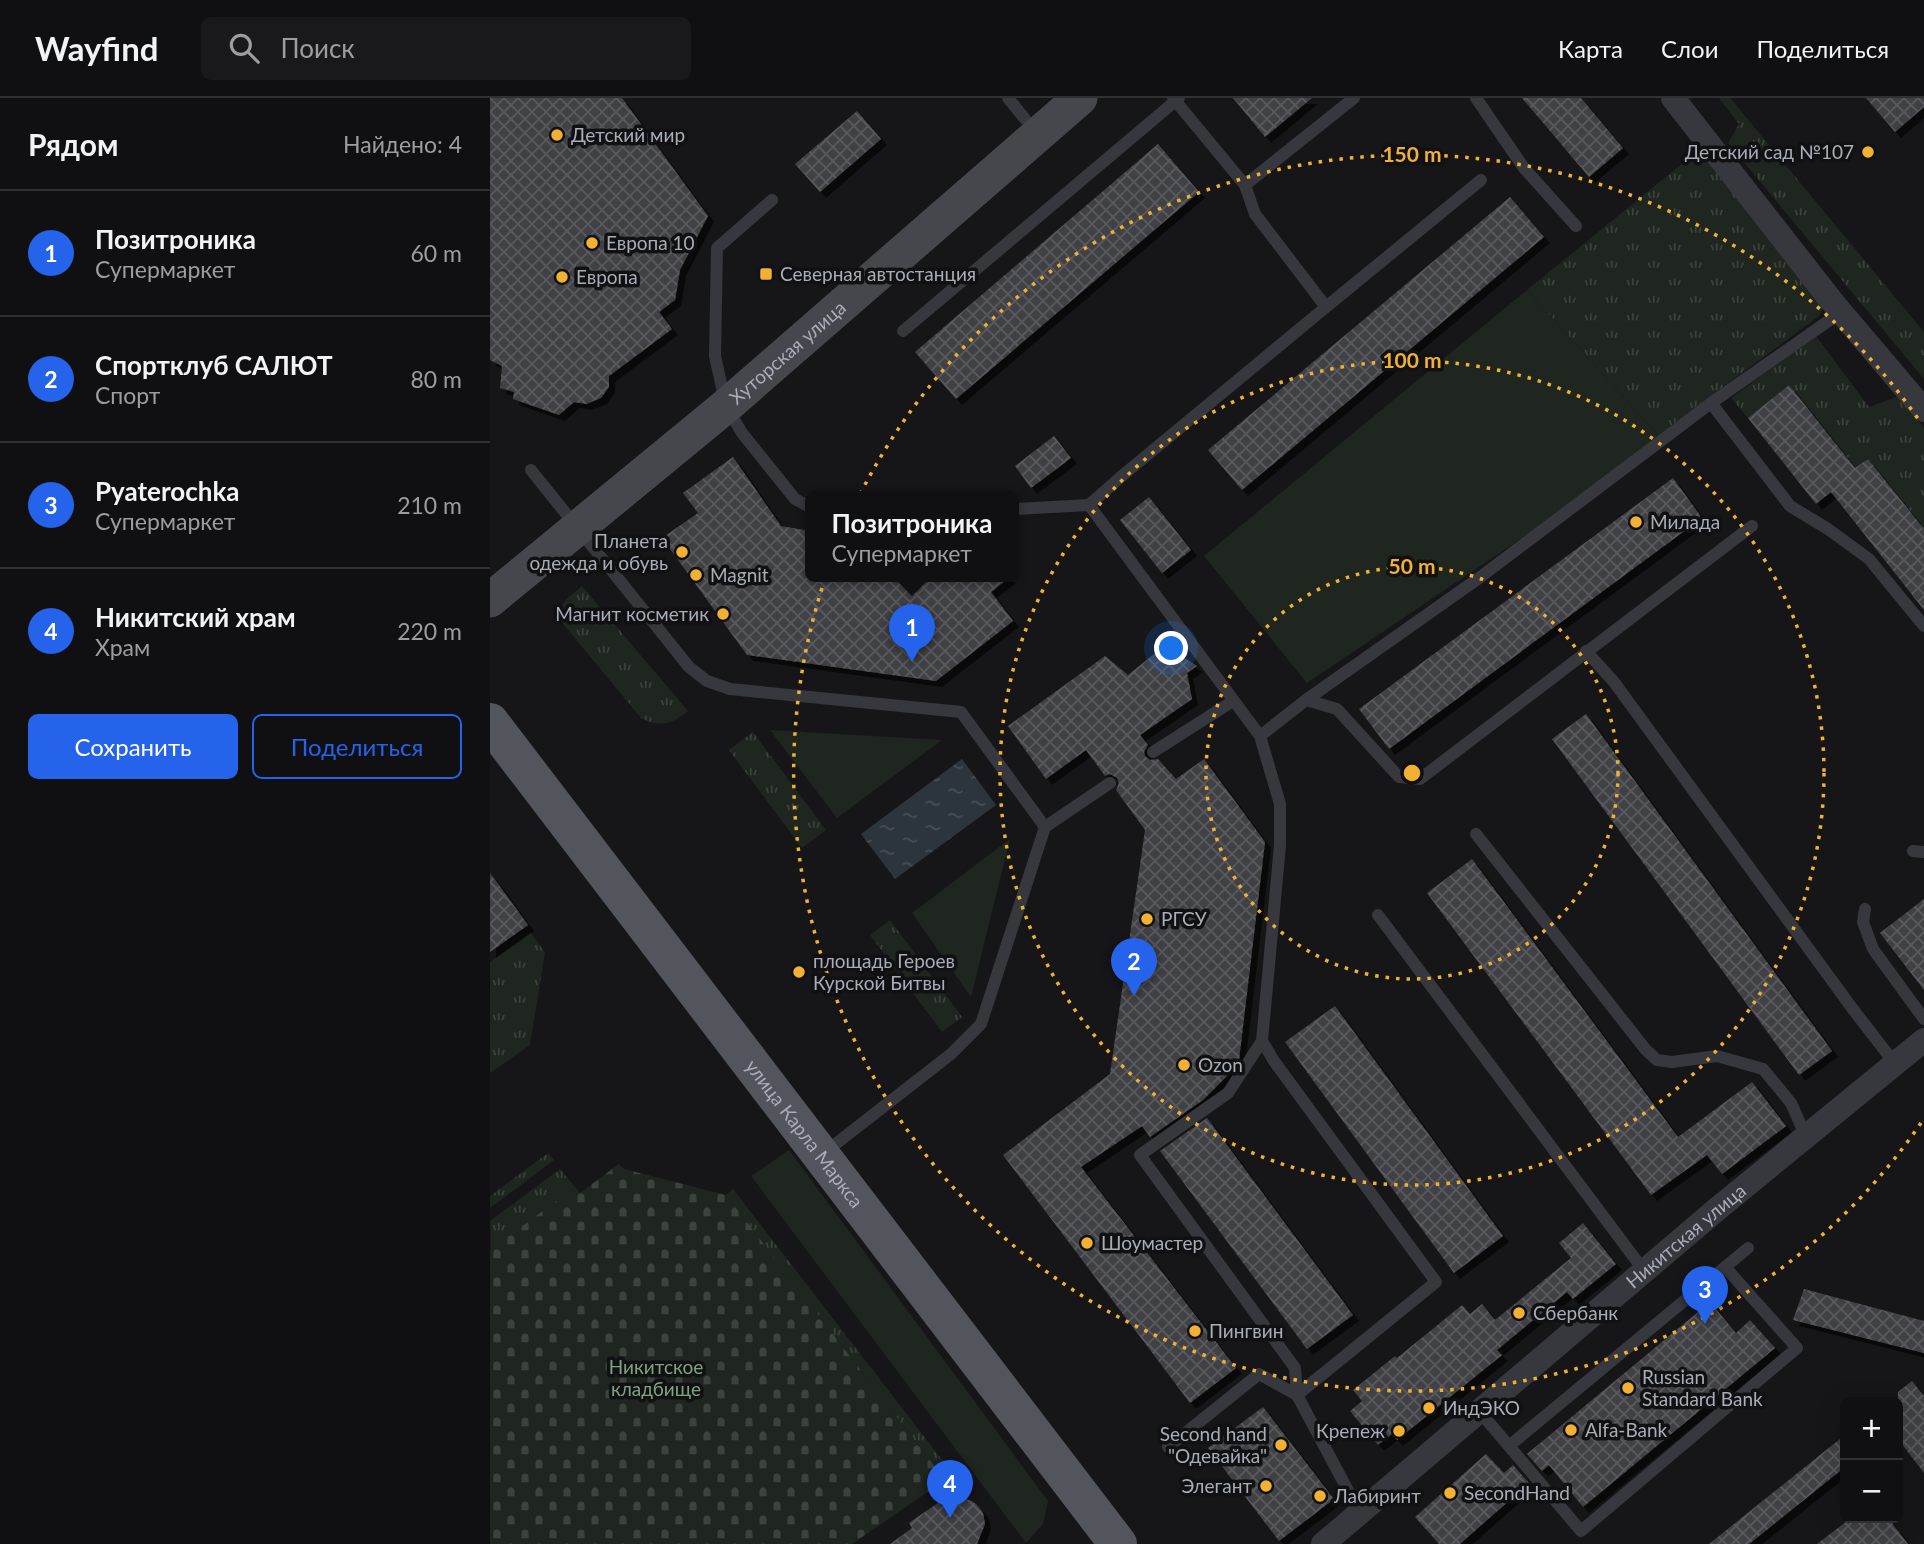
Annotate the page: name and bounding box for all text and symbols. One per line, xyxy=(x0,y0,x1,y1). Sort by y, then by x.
search box xyxy=(201,17,691,80)
text: Wayfind xyxy=(35,28,159,68)
icon: search xyxy=(225,29,263,67)
text: Поиск xyxy=(281,32,355,64)
text: Карта xyxy=(1558,34,1623,63)
text: Слои xyxy=(1661,34,1718,63)
text: Поделиться xyxy=(1756,34,1889,63)
place label: Детский мир xyxy=(571,123,685,146)
text: Рядом xyxy=(28,126,118,162)
marker: Детский мир xyxy=(549,127,565,143)
text: Найдено: 4 xyxy=(343,130,462,158)
place label: Детский сад №107 xyxy=(1685,140,1854,163)
text: 150 m xyxy=(1382,141,1442,166)
marker: Детский сад №107 xyxy=(1860,144,1876,160)
text: Позитроника xyxy=(95,223,256,255)
place label: Европа 10 xyxy=(606,231,695,254)
marker: Европа 10 xyxy=(584,235,600,251)
text: 1 xyxy=(44,239,58,267)
text: 60 m xyxy=(411,239,462,267)
text: Супермаркет xyxy=(95,255,235,283)
place label: Северная автостанция xyxy=(780,262,976,285)
place label: Европа xyxy=(576,265,638,288)
marker: Северная автостанция xyxy=(758,266,774,282)
marker: Европа xyxy=(554,269,570,285)
street label: Хуторская улица xyxy=(724,295,850,409)
text: 100 m xyxy=(1382,347,1442,372)
text: Спортклуб САЛЮТ xyxy=(95,349,333,381)
text: 2 xyxy=(44,365,58,393)
text: 80 m xyxy=(411,365,462,393)
text: Спорт xyxy=(95,381,160,409)
text: Pyaterochka xyxy=(95,475,240,507)
text: 3 xyxy=(44,491,58,519)
text: 210 m xyxy=(397,491,462,519)
popup xyxy=(805,491,1019,582)
text: Супермаркет xyxy=(95,507,235,535)
text: Позитроника xyxy=(832,507,992,539)
place label: Милада xyxy=(1650,510,1720,533)
marker: Милада xyxy=(1628,514,1644,530)
place label: Планета одежда и обувь xyxy=(529,529,668,574)
text: Супермаркет xyxy=(832,539,972,567)
marker: Планета одежда и обувь xyxy=(674,544,690,560)
text: 50 m xyxy=(1388,553,1436,578)
place label: Magnit xyxy=(710,563,769,586)
marker: Magnit xyxy=(688,567,704,583)
text: Никитский храм xyxy=(95,601,296,633)
place label: Магнит косметик xyxy=(555,602,709,625)
pin: 1 xyxy=(889,604,935,662)
marker: Магнит косметик xyxy=(715,606,731,622)
text: 4 xyxy=(44,617,58,645)
text: 220 m xyxy=(397,617,462,645)
your location xyxy=(1154,631,1188,665)
text: Храм xyxy=(95,633,150,661)
button: Сохранить xyxy=(28,714,238,779)
button: Поделиться xyxy=(252,714,462,779)
centre of rings xyxy=(1400,761,1424,785)
place label: РГСУ xyxy=(1161,907,1207,930)
marker: РГСУ xyxy=(1139,911,1155,927)
pin: 2 xyxy=(1111,938,1157,996)
place label: площадь Героев Курской Битвы xyxy=(813,949,955,994)
marker: площадь Героев Курской Битвы xyxy=(791,964,807,980)
place label: Ozon xyxy=(1198,1053,1243,1076)
street label: улица Карла Маркса xyxy=(741,1055,869,1212)
marker: Ozon xyxy=(1176,1057,1192,1073)
street label: Никитская улица xyxy=(1621,1178,1750,1293)
place label: Шоумастер xyxy=(1101,1231,1203,1254)
marker: Шоумастер xyxy=(1079,1235,1095,1251)
pin: 3 xyxy=(1682,1266,1728,1324)
place label: Сбербанк xyxy=(1533,1301,1618,1324)
marker: Сбербанк xyxy=(1511,1305,1527,1321)
place label: Пингвин xyxy=(1209,1319,1283,1342)
marker: Пингвин xyxy=(1187,1323,1203,1339)
park label: Никитское кладбище xyxy=(609,1355,703,1400)
place label: Russian Standard Bank xyxy=(1642,1365,1763,1410)
marker: Russian Standard Bank xyxy=(1620,1380,1636,1396)
place label: ИндЭКО xyxy=(1443,1396,1520,1419)
map controls xyxy=(1840,1397,1903,1523)
button: + xyxy=(1840,1397,1903,1460)
marker: ИндЭКО xyxy=(1421,1400,1437,1416)
place label: Alfa-Bank xyxy=(1585,1418,1668,1441)
place label: Крепеж xyxy=(1316,1419,1385,1442)
place label: Second hand "Одевайка" xyxy=(1160,1422,1267,1467)
marker: Alfa-Bank xyxy=(1563,1422,1579,1438)
marker: Крепеж xyxy=(1391,1423,1407,1439)
marker: Second hand "Одевайка" xyxy=(1273,1437,1289,1453)
pin: 4 xyxy=(927,1460,973,1518)
button: − xyxy=(1840,1460,1903,1523)
place label: Элегант xyxy=(1181,1474,1252,1497)
marker: Элегант xyxy=(1258,1478,1274,1494)
place label: SecondHand xyxy=(1464,1481,1570,1504)
place label: Лабиринт xyxy=(1333,1484,1421,1507)
marker: SecondHand xyxy=(1442,1485,1458,1501)
marker: Лабиринт xyxy=(1312,1488,1328,1504)

